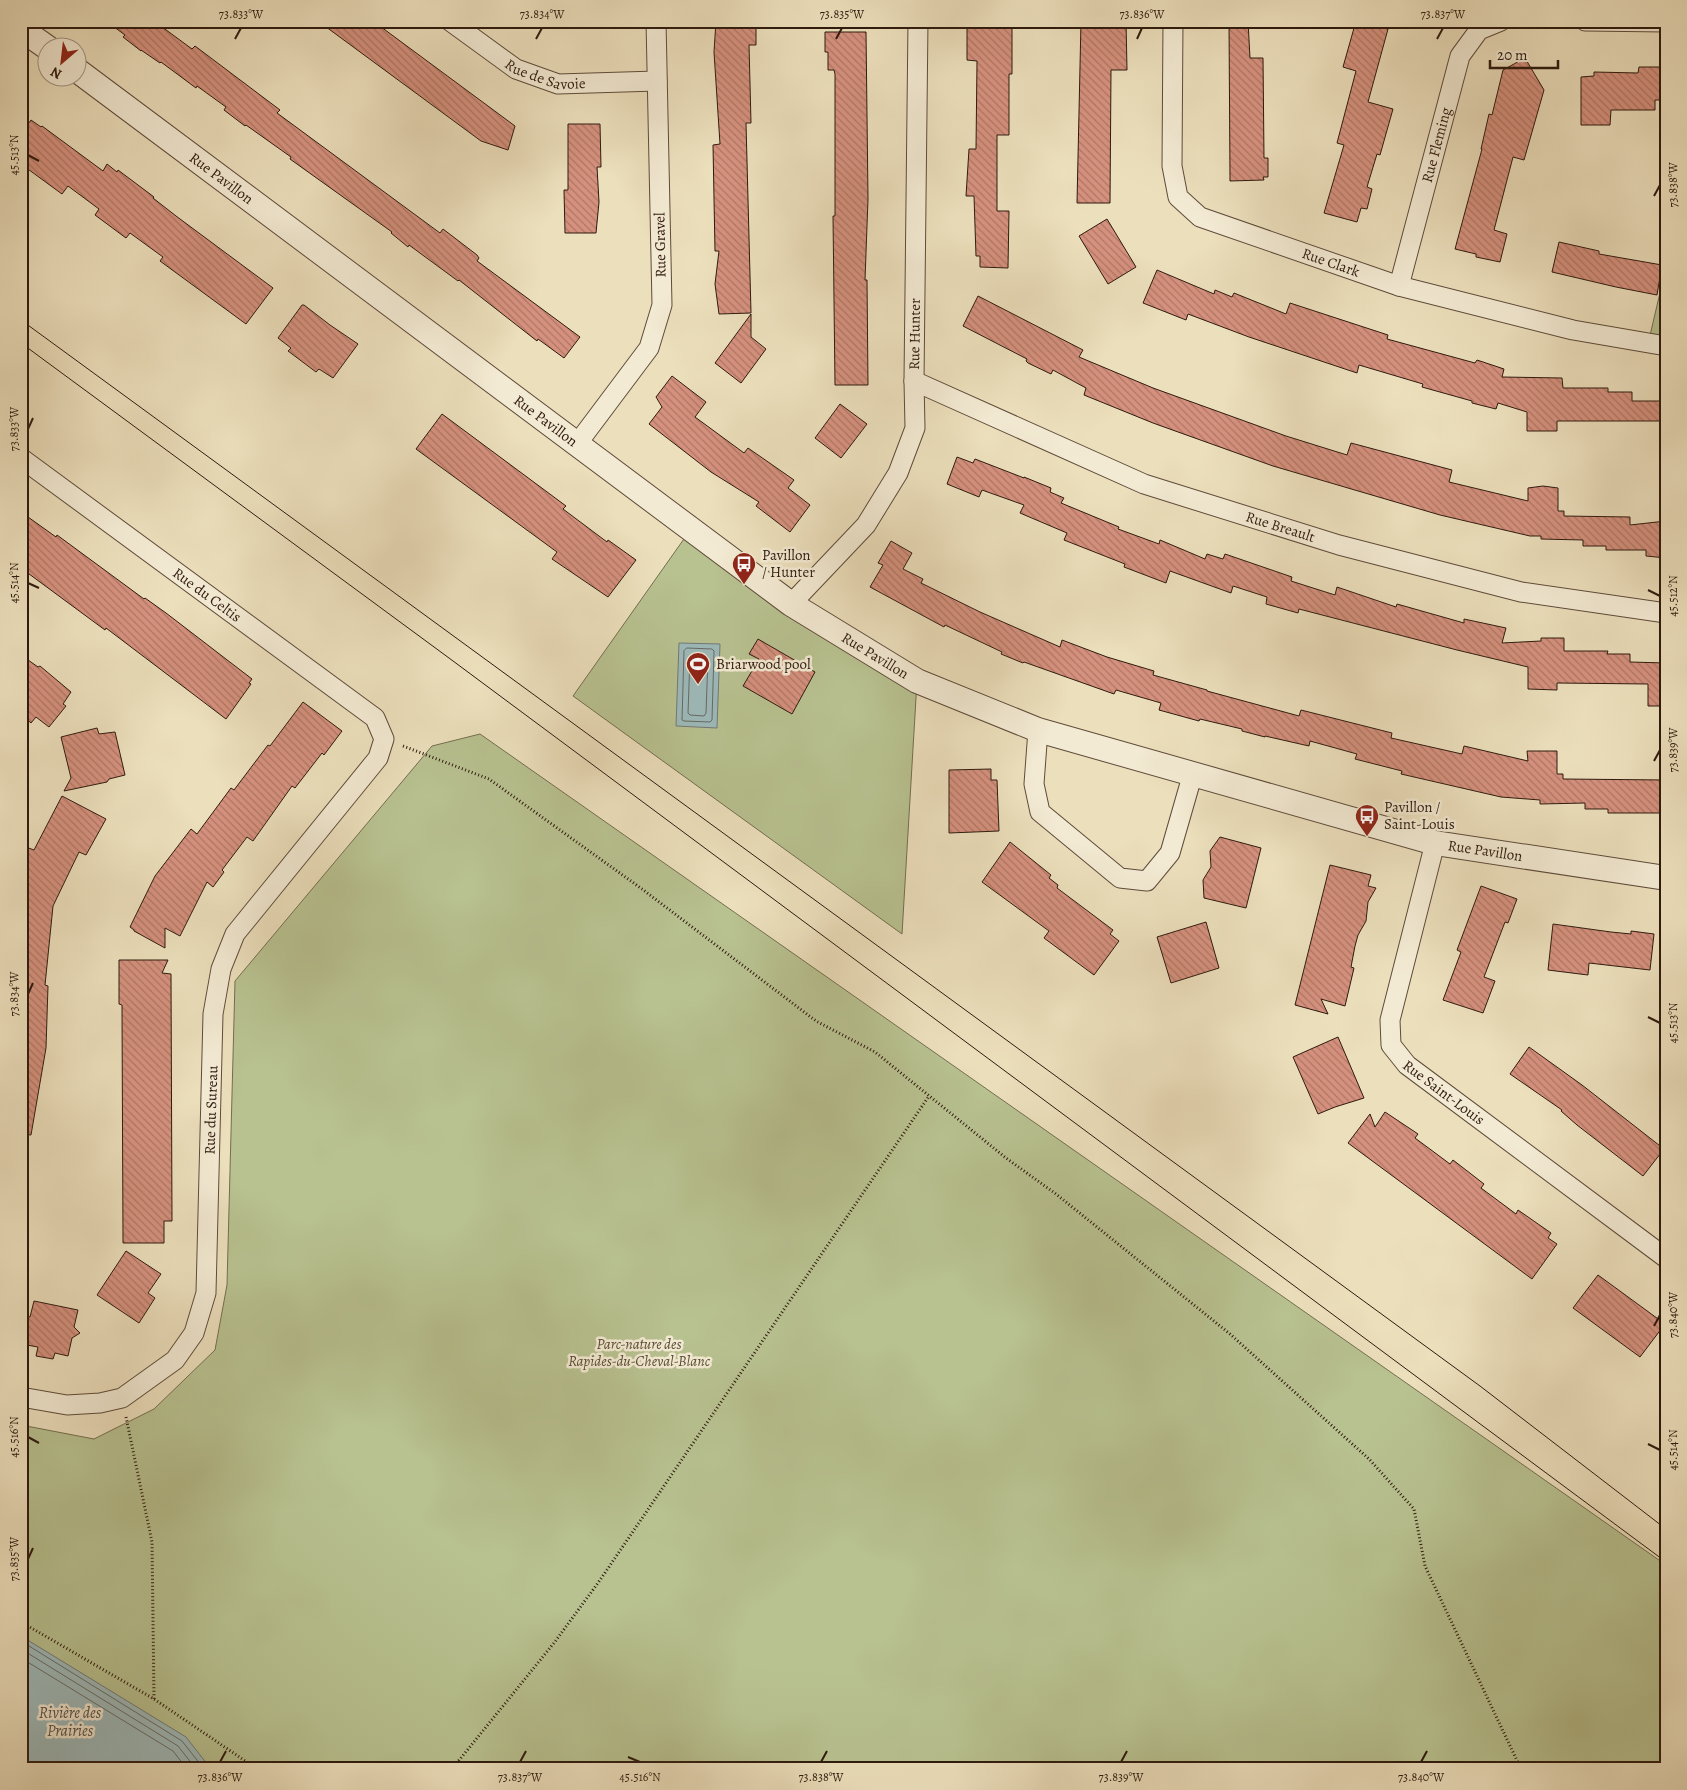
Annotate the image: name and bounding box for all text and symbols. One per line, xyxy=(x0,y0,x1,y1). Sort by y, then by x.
text: 73.833°W xyxy=(219,6,264,22)
text: 73.834°W xyxy=(520,6,565,22)
text: 73.835°W xyxy=(820,6,865,22)
text: 73.836°W xyxy=(1120,6,1165,22)
text: 73.837°W xyxy=(1421,6,1466,22)
north arrow xyxy=(38,38,88,88)
scale bar xyxy=(1490,38,1557,70)
text: 20 m xyxy=(1497,45,1528,65)
street label: Rue de Savoie xyxy=(501,54,586,94)
text: N xyxy=(47,62,65,84)
street label: Rue Fleming xyxy=(1417,105,1456,185)
text: 45.513°N xyxy=(6,134,22,175)
street label: Rue Pavillon xyxy=(185,148,257,209)
text: 73.838°W xyxy=(1665,162,1681,208)
street label: Rue Gravel xyxy=(649,212,671,278)
street label: Rue Clark xyxy=(1299,243,1363,282)
street label: Rue Hunter xyxy=(904,298,925,370)
street label: Rue Pavillon xyxy=(510,390,582,451)
text: 73.833°W xyxy=(6,406,22,451)
street label: Rue Breault xyxy=(1243,506,1318,547)
place label: Pavillon / Hunter xyxy=(762,545,815,582)
bus stop icon: Pavillon / Hunter xyxy=(731,551,757,585)
text: 45.514°N xyxy=(6,562,22,604)
street label: Rue du Celtis xyxy=(169,563,246,627)
text: 45.512°N xyxy=(1665,575,1681,617)
street label: Rue Pavillon xyxy=(838,627,913,684)
sports icon: Briarwood pool xyxy=(685,651,711,685)
place label: Briarwood pool xyxy=(716,654,811,674)
text: 73.839°W xyxy=(1665,727,1681,772)
place label: Pavillon / Saint-Louis xyxy=(1384,797,1455,834)
bus stop icon: Pavillon / Saint-Louis xyxy=(1354,803,1380,837)
street label: Rue Pavillon xyxy=(1447,835,1524,866)
text: 73.834°W xyxy=(6,971,22,1016)
text: 45.513°N xyxy=(1665,1002,1681,1043)
street label: Rue Saint-Louis xyxy=(1399,1055,1489,1129)
street label: Rue du Sureau xyxy=(199,1064,223,1155)
text: 73.840°W xyxy=(1665,1291,1681,1338)
park label: Parc-nature des Rapides-du-Cheval-Blanc xyxy=(568,1334,711,1371)
text: 45.516°N xyxy=(6,1416,22,1458)
text: 45.514°N xyxy=(1665,1429,1681,1471)
text: 73.835°W xyxy=(6,1536,22,1581)
water label: Rivière des Prairies xyxy=(39,1702,102,1742)
text: 73.836°W xyxy=(198,1769,243,1785)
text: 73.837°W xyxy=(498,1769,543,1785)
text: 45.516°N xyxy=(619,1769,661,1785)
text: 73.838°W xyxy=(798,1769,844,1785)
text: 73.839°W xyxy=(1099,1769,1144,1785)
text: 73.840°W xyxy=(1398,1769,1445,1785)

